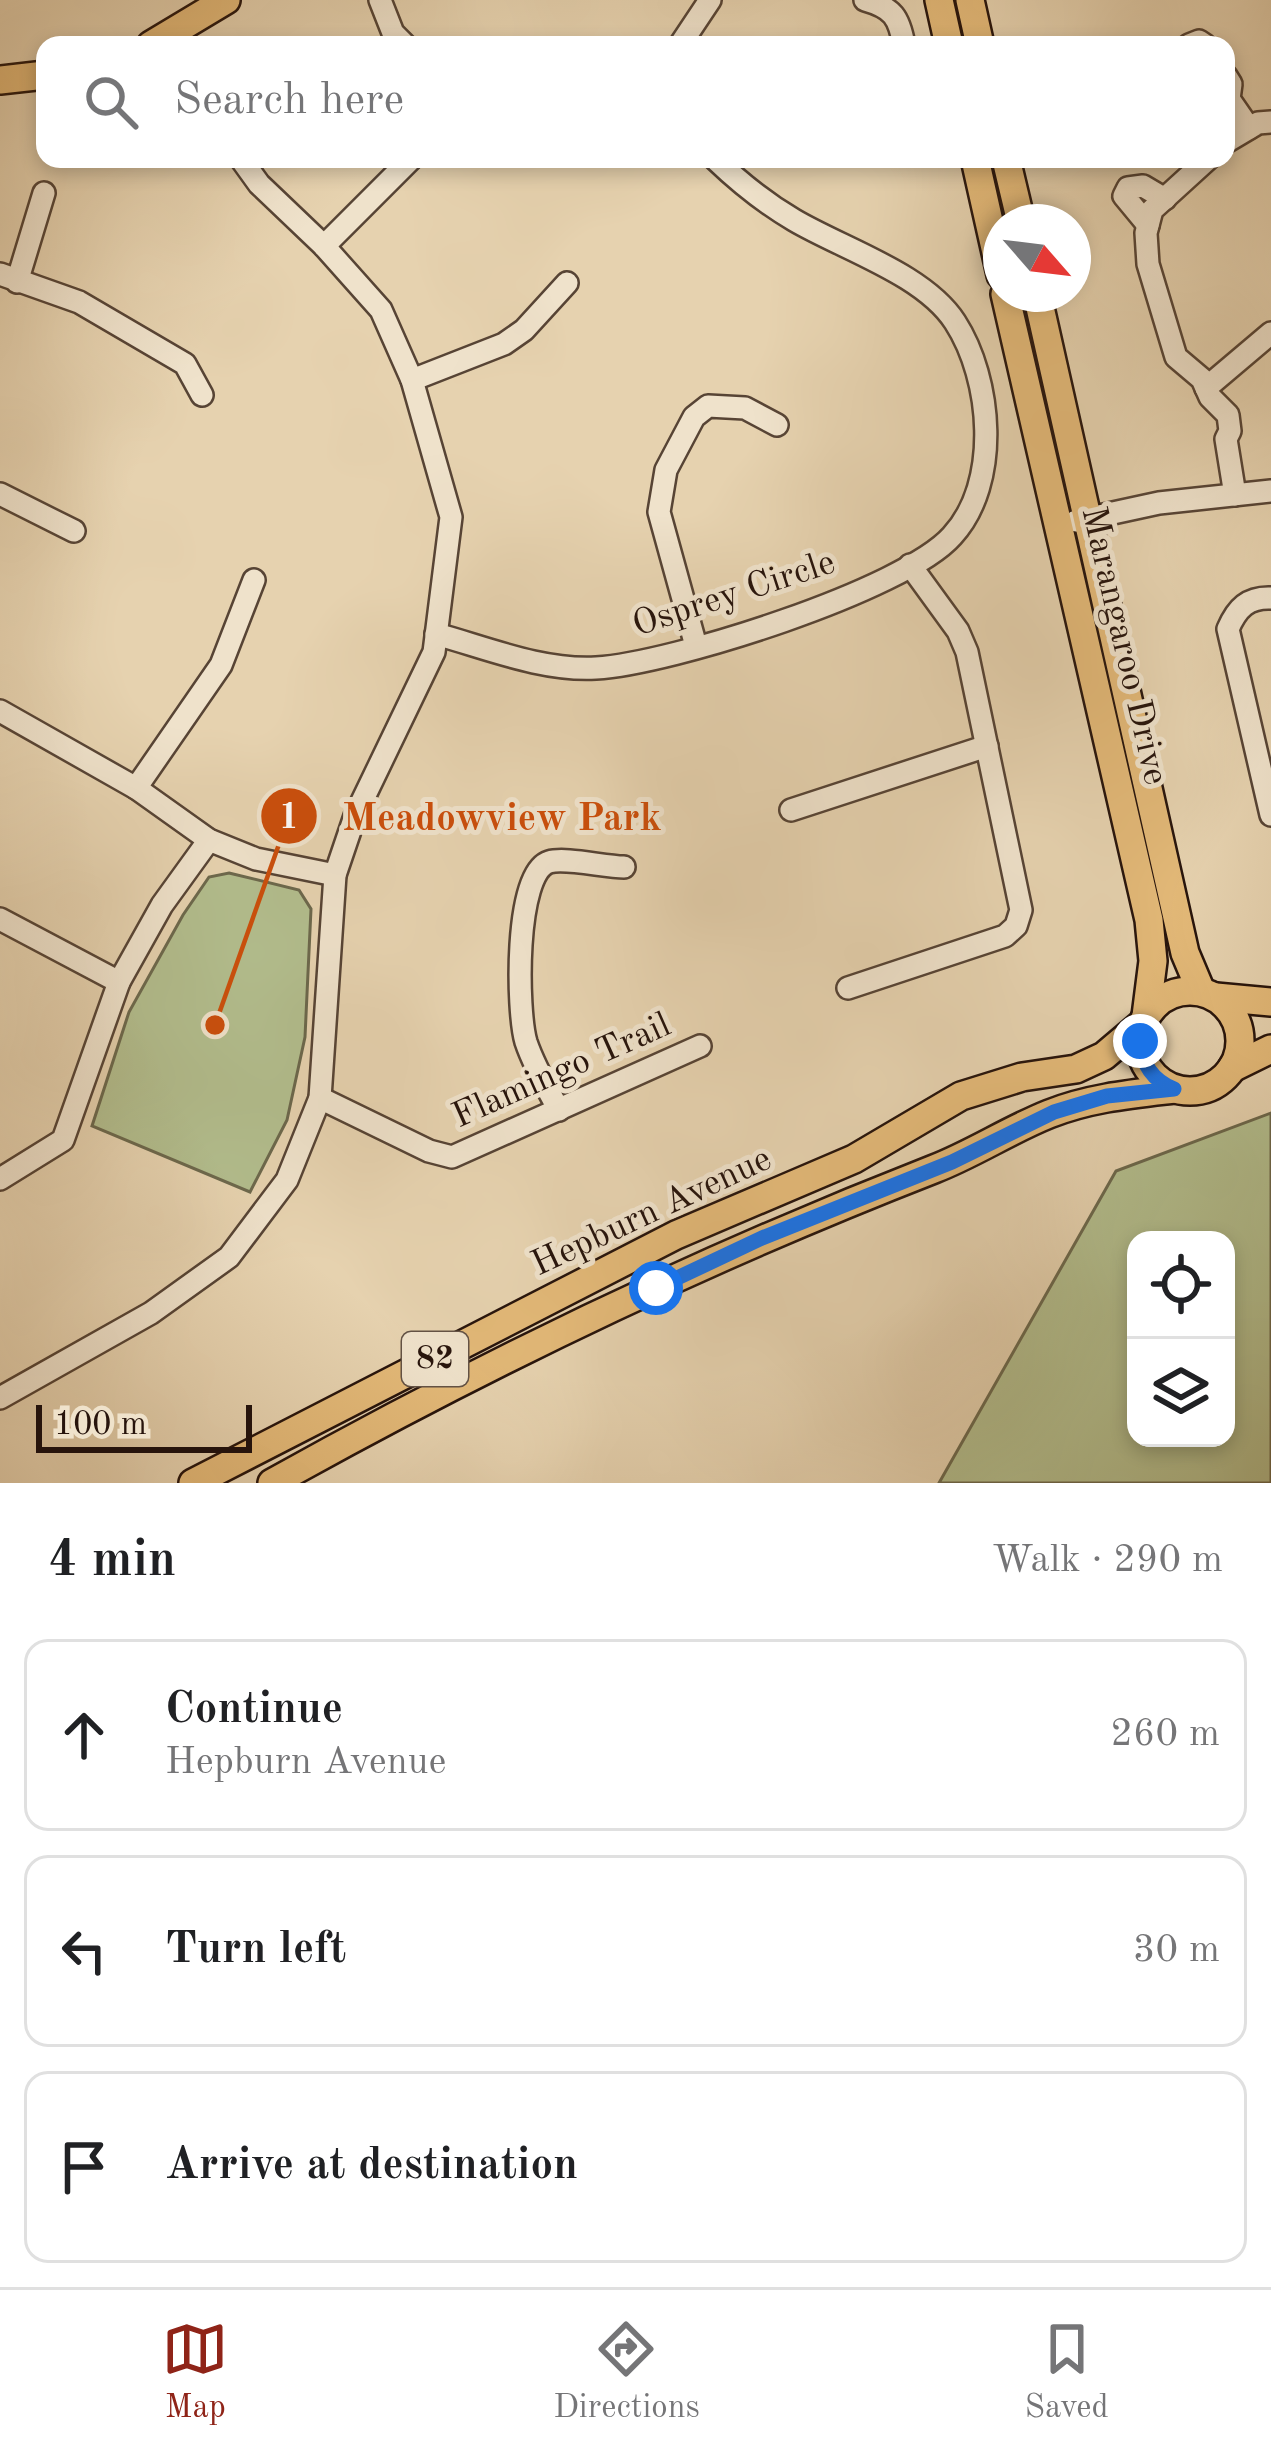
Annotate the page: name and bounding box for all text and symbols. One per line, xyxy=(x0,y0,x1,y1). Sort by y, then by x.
search box xyxy=(36,36,1235,168)
icon: search xyxy=(78,69,144,135)
text: Search here xyxy=(174,79,404,124)
north arrow xyxy=(983,204,1091,312)
street label: Marangaroo Drive xyxy=(1073,503,1173,789)
street label: Osprey Circle xyxy=(628,545,840,645)
callout: Meadowview Park xyxy=(259,778,686,853)
text: Meadowview Park xyxy=(342,800,662,839)
text: 1 xyxy=(279,801,299,837)
street label: Flamingo Trail xyxy=(447,1008,677,1136)
route end xyxy=(1113,1014,1167,1068)
street label: Hepburn Avenue xyxy=(527,1142,777,1284)
map controls xyxy=(1127,1231,1235,1447)
button: locate xyxy=(1127,1231,1235,1339)
route start xyxy=(629,1261,683,1315)
road number: 82 xyxy=(402,1332,468,1386)
button: layers xyxy=(1127,1339,1235,1447)
scale bar xyxy=(36,1399,252,1452)
text: 100 m xyxy=(54,1409,147,1442)
text: 4 min xyxy=(48,1536,176,1587)
text: Walk · 290 m xyxy=(992,1541,1223,1580)
text: Continue xyxy=(165,1688,343,1733)
icon: ahead xyxy=(51,1702,117,1768)
text: 260 m xyxy=(1110,1715,1220,1754)
text: Hepburn Avenue xyxy=(165,1743,447,1782)
icon: left xyxy=(51,1918,117,1984)
text: Turn left xyxy=(165,1928,346,1973)
text: 30 m xyxy=(1133,1931,1220,1970)
icon: arrive xyxy=(51,2134,117,2200)
text: Arrive at destination xyxy=(165,2144,578,2189)
tab: Map xyxy=(162,2316,228,2429)
tab: Directions xyxy=(553,2316,700,2429)
tab: Saved xyxy=(1025,2316,1109,2429)

